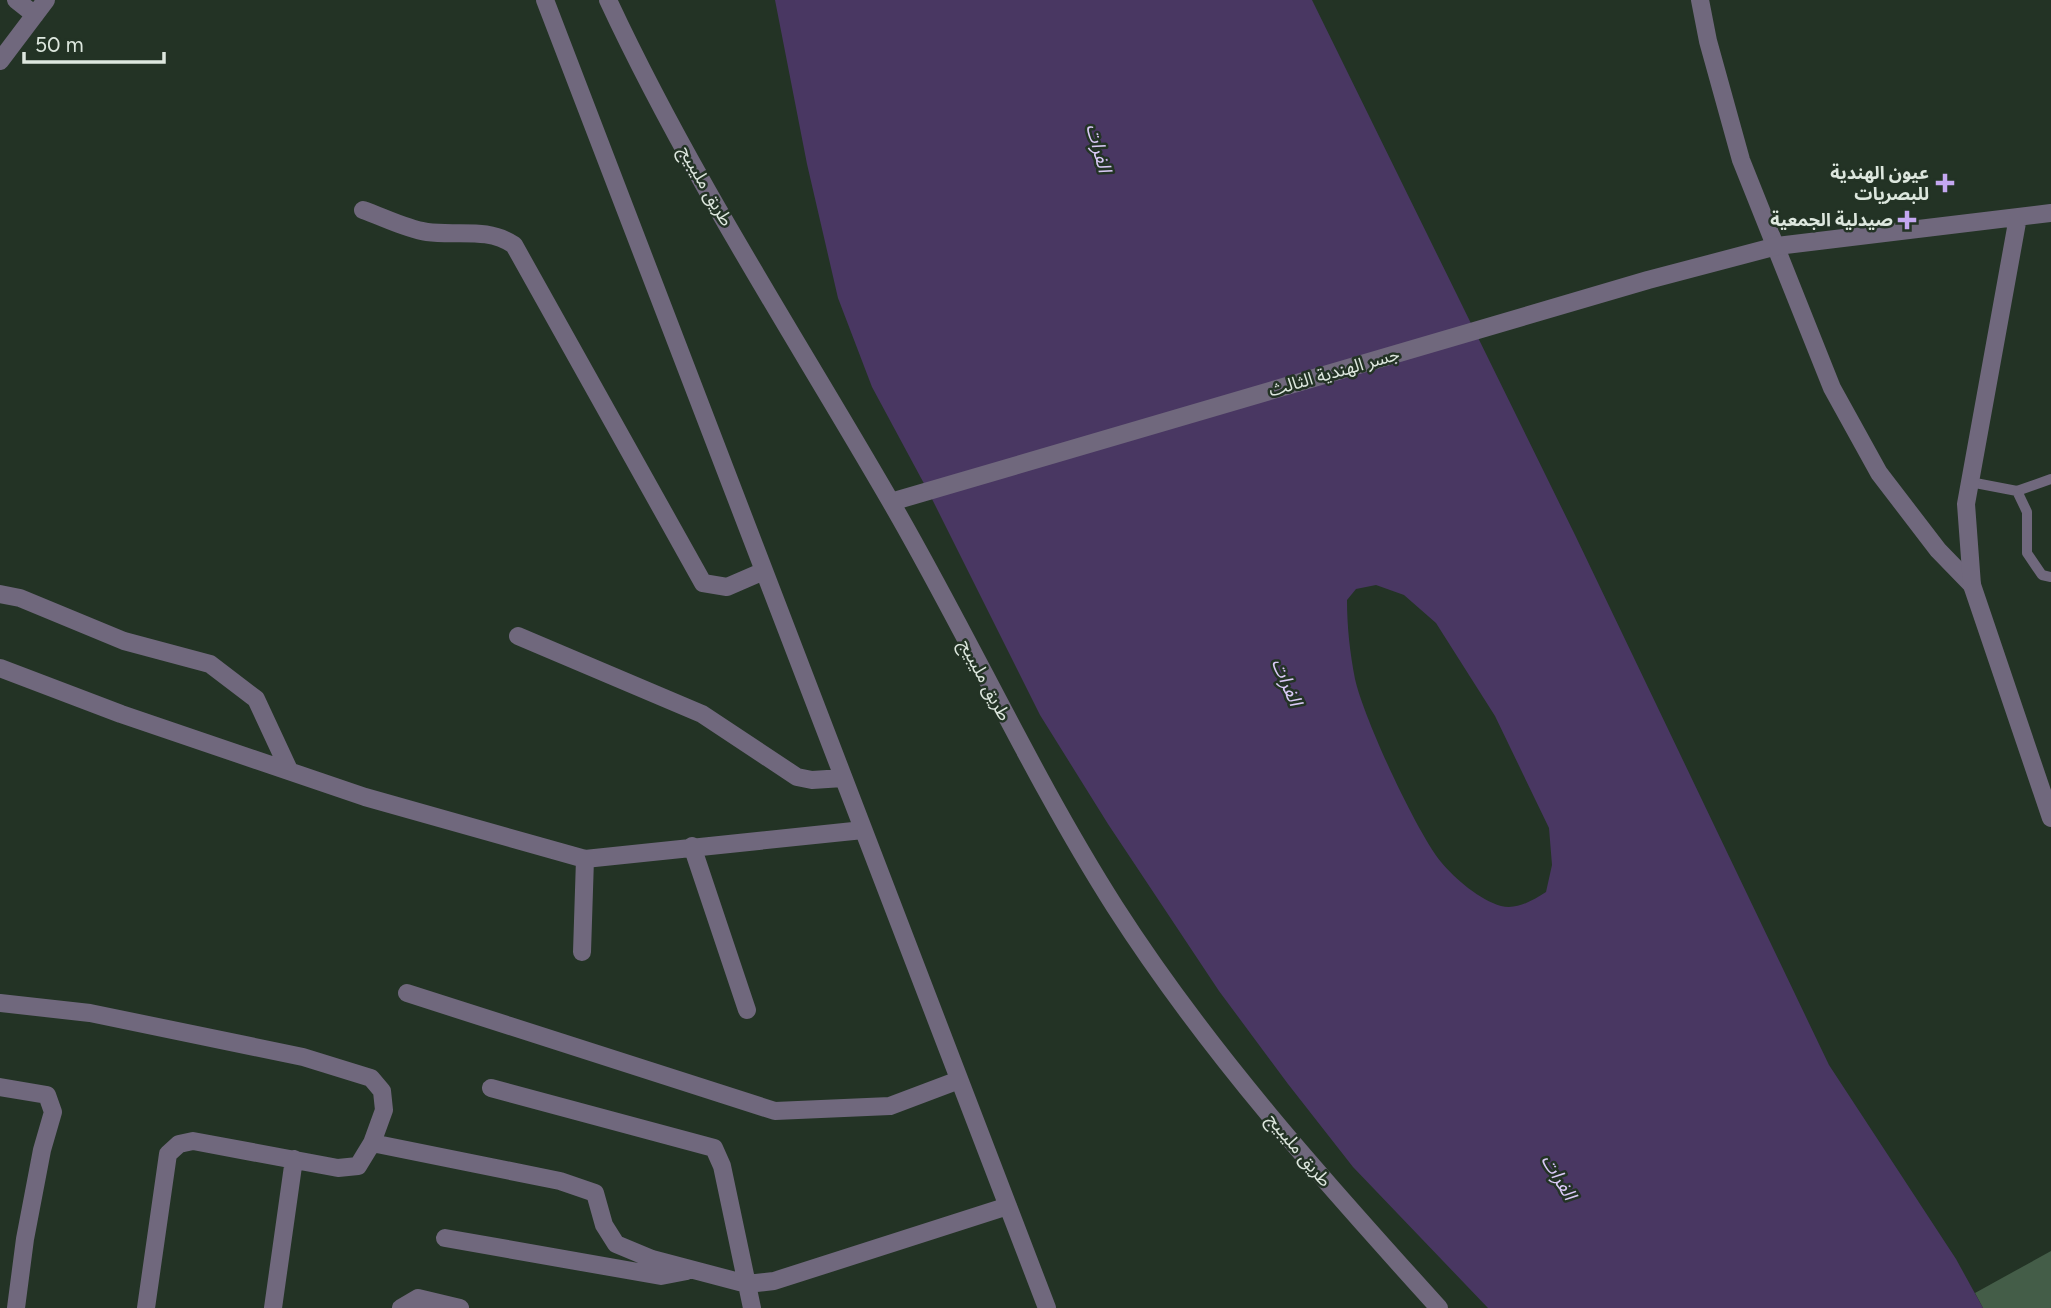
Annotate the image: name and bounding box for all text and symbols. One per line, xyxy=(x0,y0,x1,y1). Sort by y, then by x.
scale bar xyxy=(24,21,164,65)
text: 50 m xyxy=(35,32,84,57)
water label: الفرات xyxy=(1082,121,1117,177)
street label: طريق مليبيج xyxy=(672,142,738,231)
place label: عيون الهندية للبصريات xyxy=(1830,162,1929,205)
marker: عيون الهندية للبصريات xyxy=(1935,173,1955,193)
place label: صيدلية الجمعية xyxy=(1770,209,1893,231)
marker: صيدلية الجمعية xyxy=(1899,212,1915,228)
street label: جسر الهندية الثالث xyxy=(1266,343,1402,401)
street label: طريق مليبيج xyxy=(953,635,1016,726)
water label: الفرات xyxy=(1267,655,1308,711)
street label: طريق مليبيج xyxy=(1260,1109,1336,1193)
water label: الفرات xyxy=(1536,1150,1583,1206)

